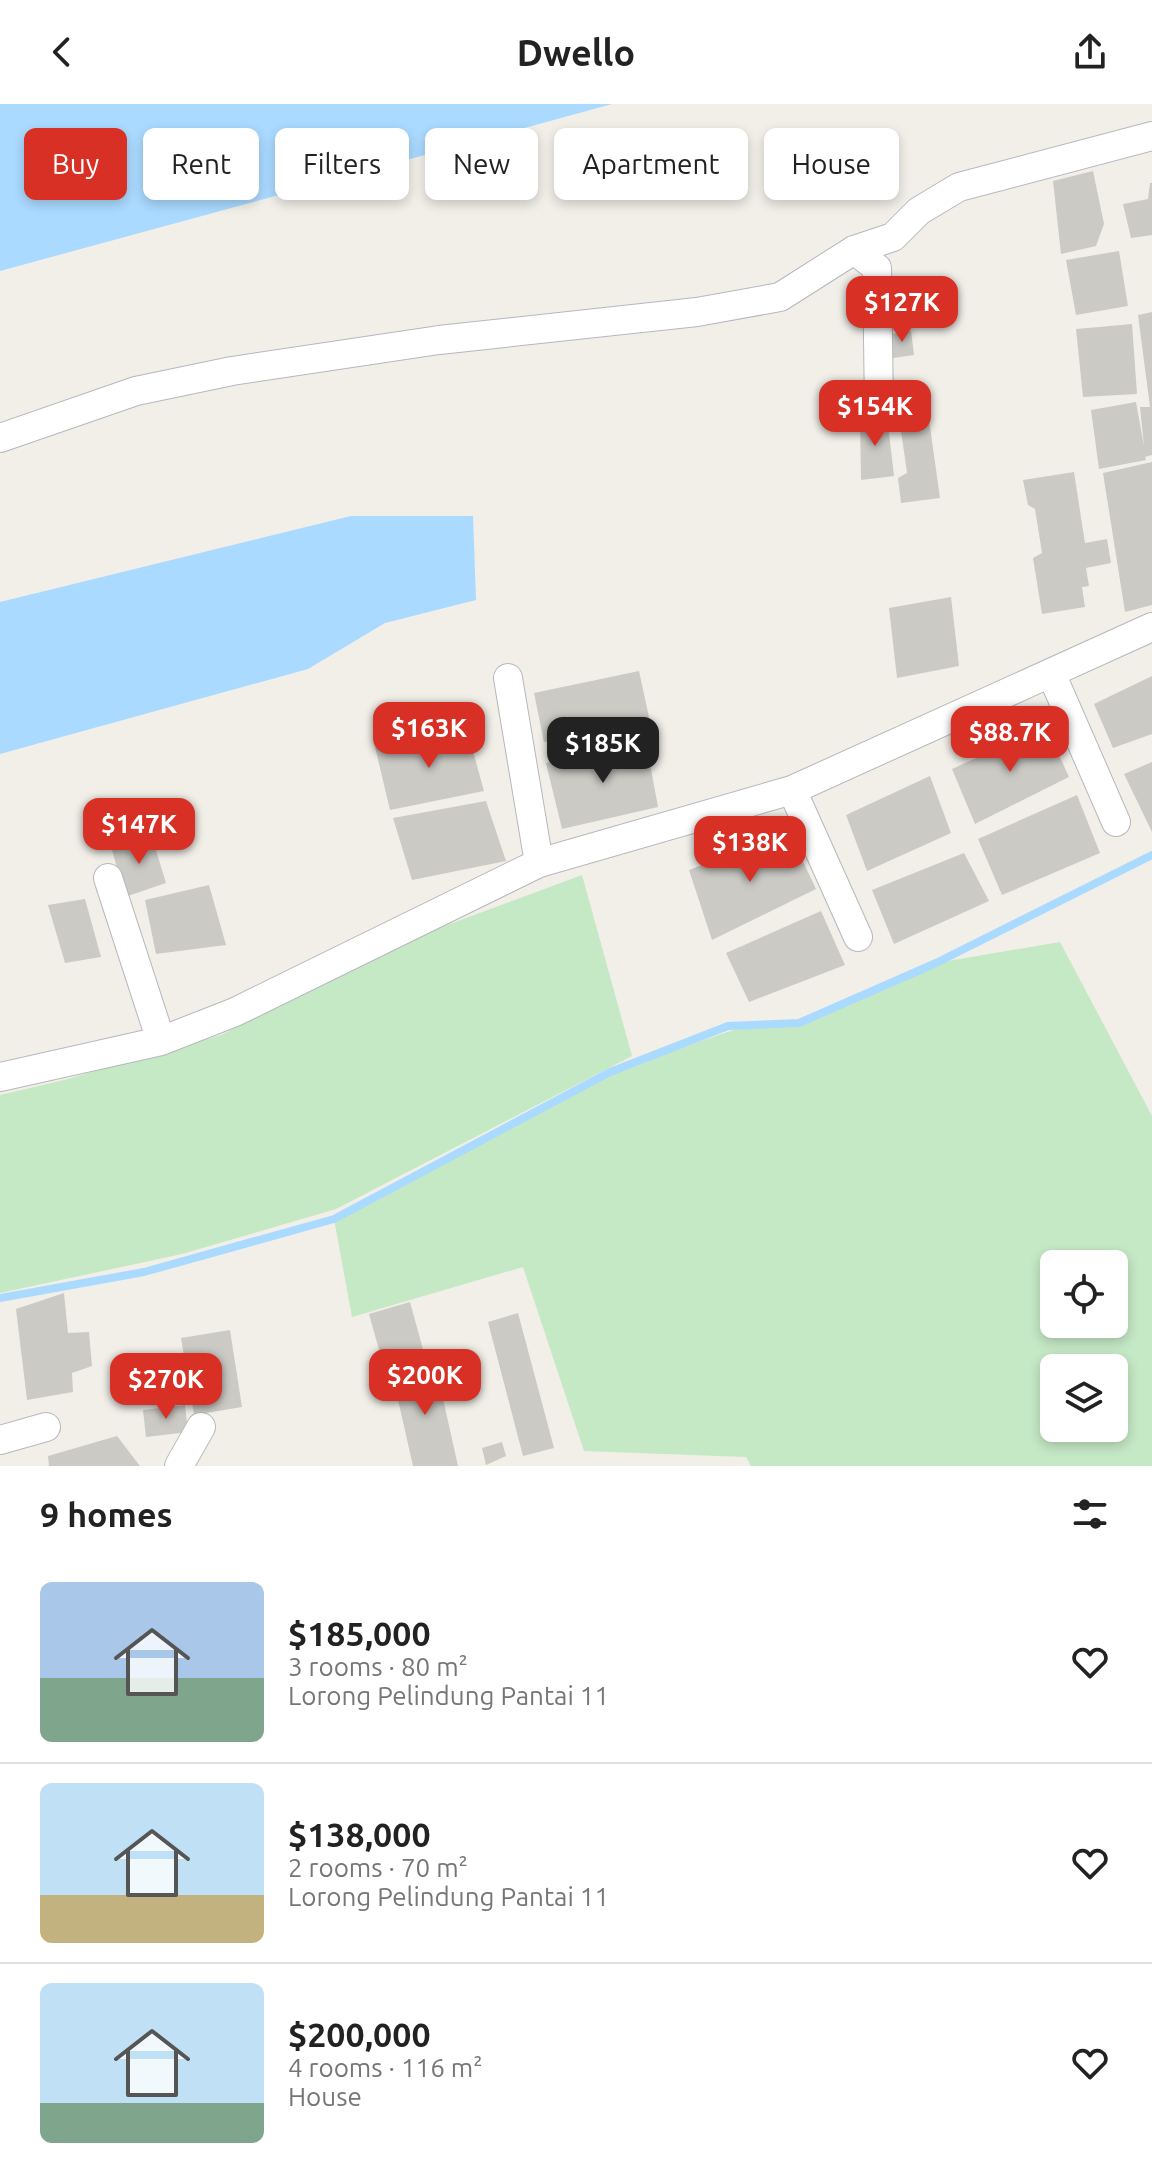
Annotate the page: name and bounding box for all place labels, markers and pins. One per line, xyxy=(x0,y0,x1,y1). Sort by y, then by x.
pin: $127K xyxy=(846,276,958,344)
pin: $154K xyxy=(819,380,931,448)
pin: $163K xyxy=(373,702,485,770)
pin: $88.7K xyxy=(945,706,1075,774)
pin: $185K xyxy=(547,717,659,785)
pin: $147K xyxy=(83,798,195,866)
pin: $138K xyxy=(694,816,806,884)
pin: $200K xyxy=(369,1349,481,1417)
pin: $270K xyxy=(110,1353,222,1421)

